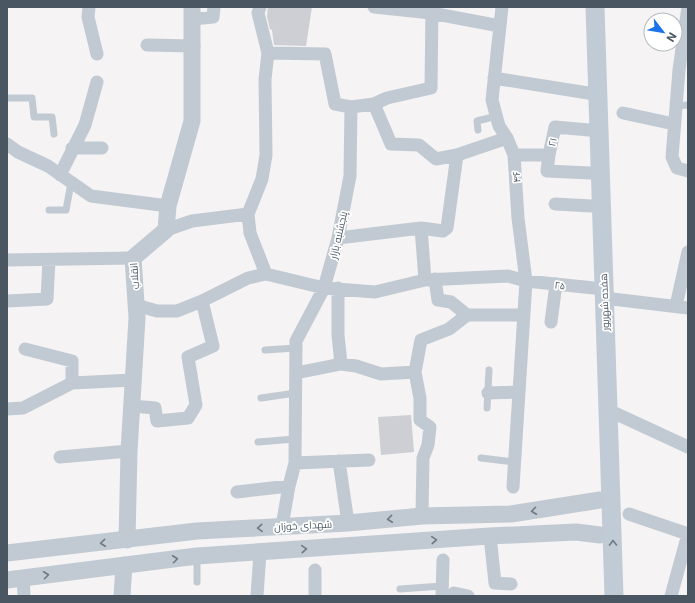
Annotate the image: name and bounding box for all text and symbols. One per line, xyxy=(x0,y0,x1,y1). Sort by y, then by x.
north arrow xyxy=(643,12,683,52)
text: N xyxy=(663,30,680,44)
street label: ۲۱ xyxy=(545,137,559,147)
street label: ۴۶ xyxy=(510,171,522,183)
street label: پنجشنبه بازار xyxy=(326,210,350,261)
street label: انقلاب xyxy=(127,262,141,290)
street label: هفده شهریور xyxy=(597,273,612,332)
street label: ۲۵ xyxy=(554,278,566,292)
one-way arrow xyxy=(531,506,537,515)
one-way arrow xyxy=(387,514,393,523)
street label: شهدای خوزان xyxy=(274,517,332,534)
one-way arrow xyxy=(257,523,263,532)
one-way arrow xyxy=(431,536,437,545)
one-way arrow xyxy=(100,538,106,547)
one-way arrow xyxy=(609,540,617,546)
one-way arrow xyxy=(301,544,307,553)
one-way arrow xyxy=(172,555,178,564)
one-way arrow xyxy=(43,571,49,580)

